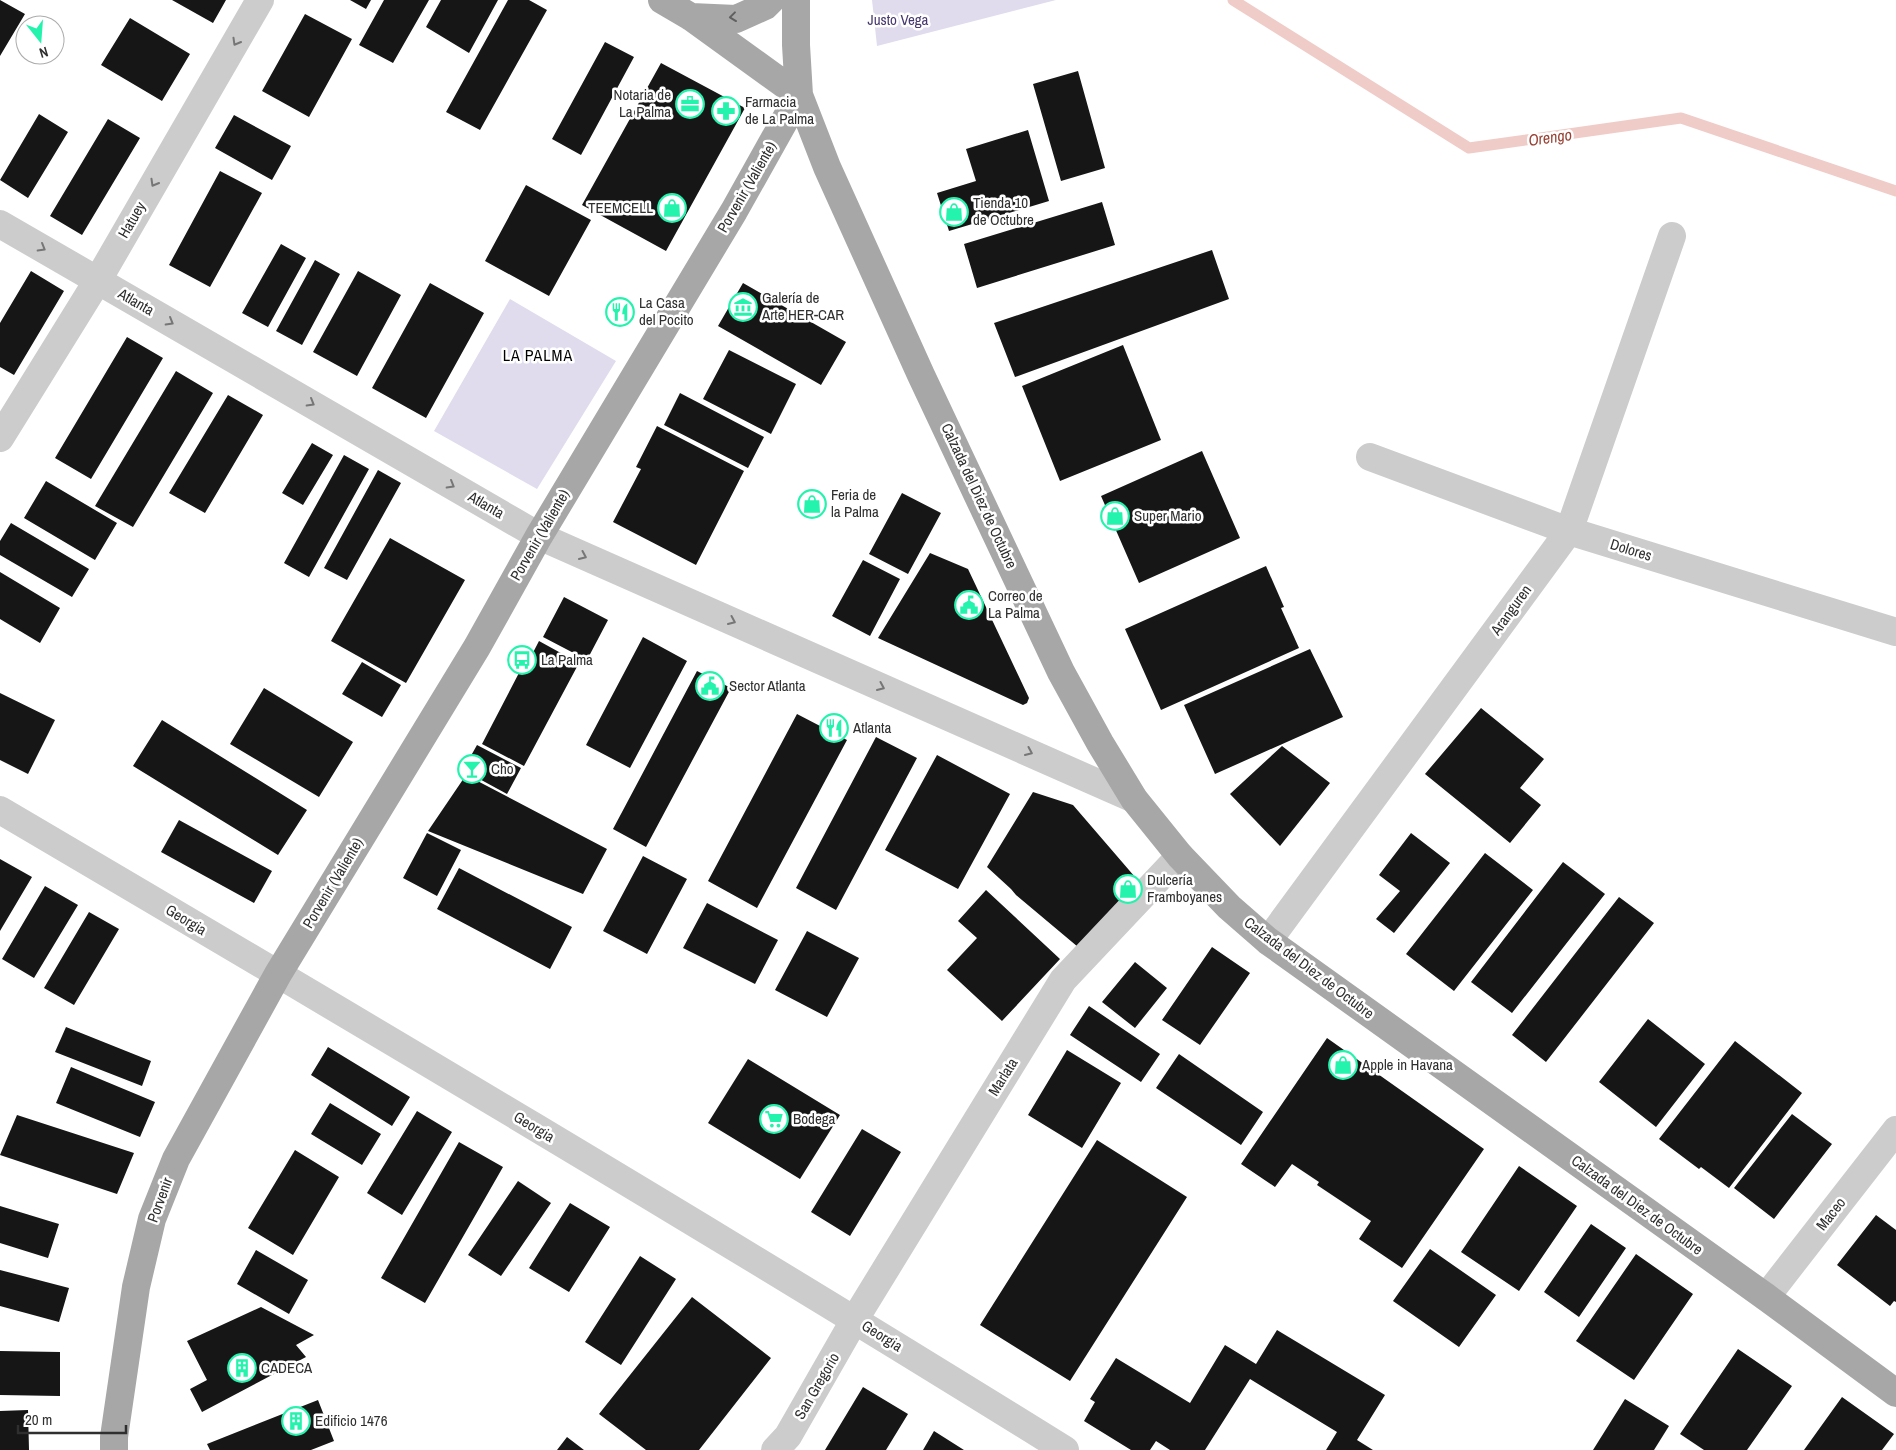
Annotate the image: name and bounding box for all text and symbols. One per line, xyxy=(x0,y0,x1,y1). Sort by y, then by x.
park label: Justo Vega xyxy=(868,9,929,30)
one-way arrow xyxy=(729,11,737,22)
north arrow xyxy=(15,15,65,65)
one-way arrow xyxy=(232,37,242,46)
text: N xyxy=(37,43,50,62)
place label: Notaria de La Palma xyxy=(614,84,671,122)
office icon: Notaria de La Palma xyxy=(675,89,705,119)
place label: Farmacia de La Palma xyxy=(745,91,814,129)
pharmacy icon: Farmacia de La Palma xyxy=(711,96,741,126)
water label: Orengo xyxy=(1527,123,1573,151)
street label: Porvenir (Valiente) xyxy=(712,137,781,236)
one-way arrow xyxy=(150,177,160,186)
place label: Tienda 10 de Octubre xyxy=(973,192,1034,230)
shop icon: TEEMCELL xyxy=(657,193,687,223)
street label: Hatuey xyxy=(113,197,151,242)
place label: TEEMCELL xyxy=(588,197,653,218)
shop icon: Tienda 10 de Octubre xyxy=(939,197,969,227)
one-way arrow xyxy=(37,242,46,252)
street label: Atlanta xyxy=(114,282,158,320)
place label: Galería de Arte HER-CAR xyxy=(761,287,844,325)
place label: La Casa del Pocito xyxy=(639,292,694,330)
museum icon: Galería de Arte HER-CAR xyxy=(728,292,758,322)
restaurant icon: La Casa del Pocito xyxy=(605,297,635,327)
one-way arrow xyxy=(165,315,174,325)
district label: LA PALMA xyxy=(503,344,573,366)
one-way arrow xyxy=(305,397,314,407)
street label: Calzada del Diez de Octubre xyxy=(937,420,1022,572)
one-way arrow xyxy=(446,479,455,489)
place label: Feria de la Palma xyxy=(831,484,879,522)
street label: Atlanta xyxy=(464,485,508,523)
street label: Porvenir (Valiente) xyxy=(505,485,574,584)
shop icon: Feria de la Palma xyxy=(797,489,827,519)
shop icon: Super Mario xyxy=(1100,501,1130,531)
place label: Super Mario xyxy=(1134,505,1202,526)
street label: Dolores xyxy=(1608,533,1654,566)
one-way arrow xyxy=(578,549,587,560)
street label: Aranguren xyxy=(1485,580,1536,640)
place label: Correo de La Palma xyxy=(988,585,1043,623)
public building icon: Correo de La Palma xyxy=(954,590,984,620)
one-way arrow xyxy=(727,615,736,626)
bus stop icon: La Palma xyxy=(507,645,537,675)
place label: La Palma xyxy=(541,649,593,670)
public building icon: Sector Atlanta xyxy=(695,671,725,701)
place label: Sector Atlanta xyxy=(729,675,806,696)
one-way arrow xyxy=(876,680,885,691)
restaurant icon: Atlanta xyxy=(819,713,849,743)
place label: Atlanta xyxy=(852,717,891,738)
one-way arrow xyxy=(1024,746,1033,757)
bar icon: Cho xyxy=(457,754,487,784)
place label: Cho xyxy=(491,758,514,779)
street label: Porvenir (Valiente) xyxy=(297,833,368,932)
place label: Dulcería Framboyanes xyxy=(1147,869,1222,907)
shop icon: Dulcería Framboyanes xyxy=(1113,874,1143,904)
street label: Georgia xyxy=(162,899,211,940)
street label: Calzada del Diez de Octubre xyxy=(1240,912,1379,1024)
shop icon: Apple in Havana xyxy=(1328,1050,1358,1080)
street label: Marlata xyxy=(983,1054,1022,1100)
place label: Apple in Havana xyxy=(1361,1054,1453,1075)
supermarket icon: Bodega xyxy=(759,1104,789,1134)
street label: Georgia xyxy=(510,1106,559,1147)
place label: Bodega xyxy=(793,1108,836,1129)
street label: Calzada del Diez de Octubre xyxy=(1567,1150,1707,1260)
street label: Porvenir xyxy=(142,1174,177,1225)
street label: Maceo xyxy=(1811,1193,1850,1235)
street label: Georgia xyxy=(858,1315,907,1356)
street label: San Gregorio xyxy=(789,1348,844,1423)
building icon: CADECA xyxy=(227,1353,257,1383)
place label: CADECA xyxy=(261,1357,313,1378)
scale bar xyxy=(18,1402,125,1434)
building icon: Edificio 1476 xyxy=(281,1406,311,1436)
text: 20 m xyxy=(25,1409,52,1430)
place label: Edificio 1476 xyxy=(315,1410,388,1431)

